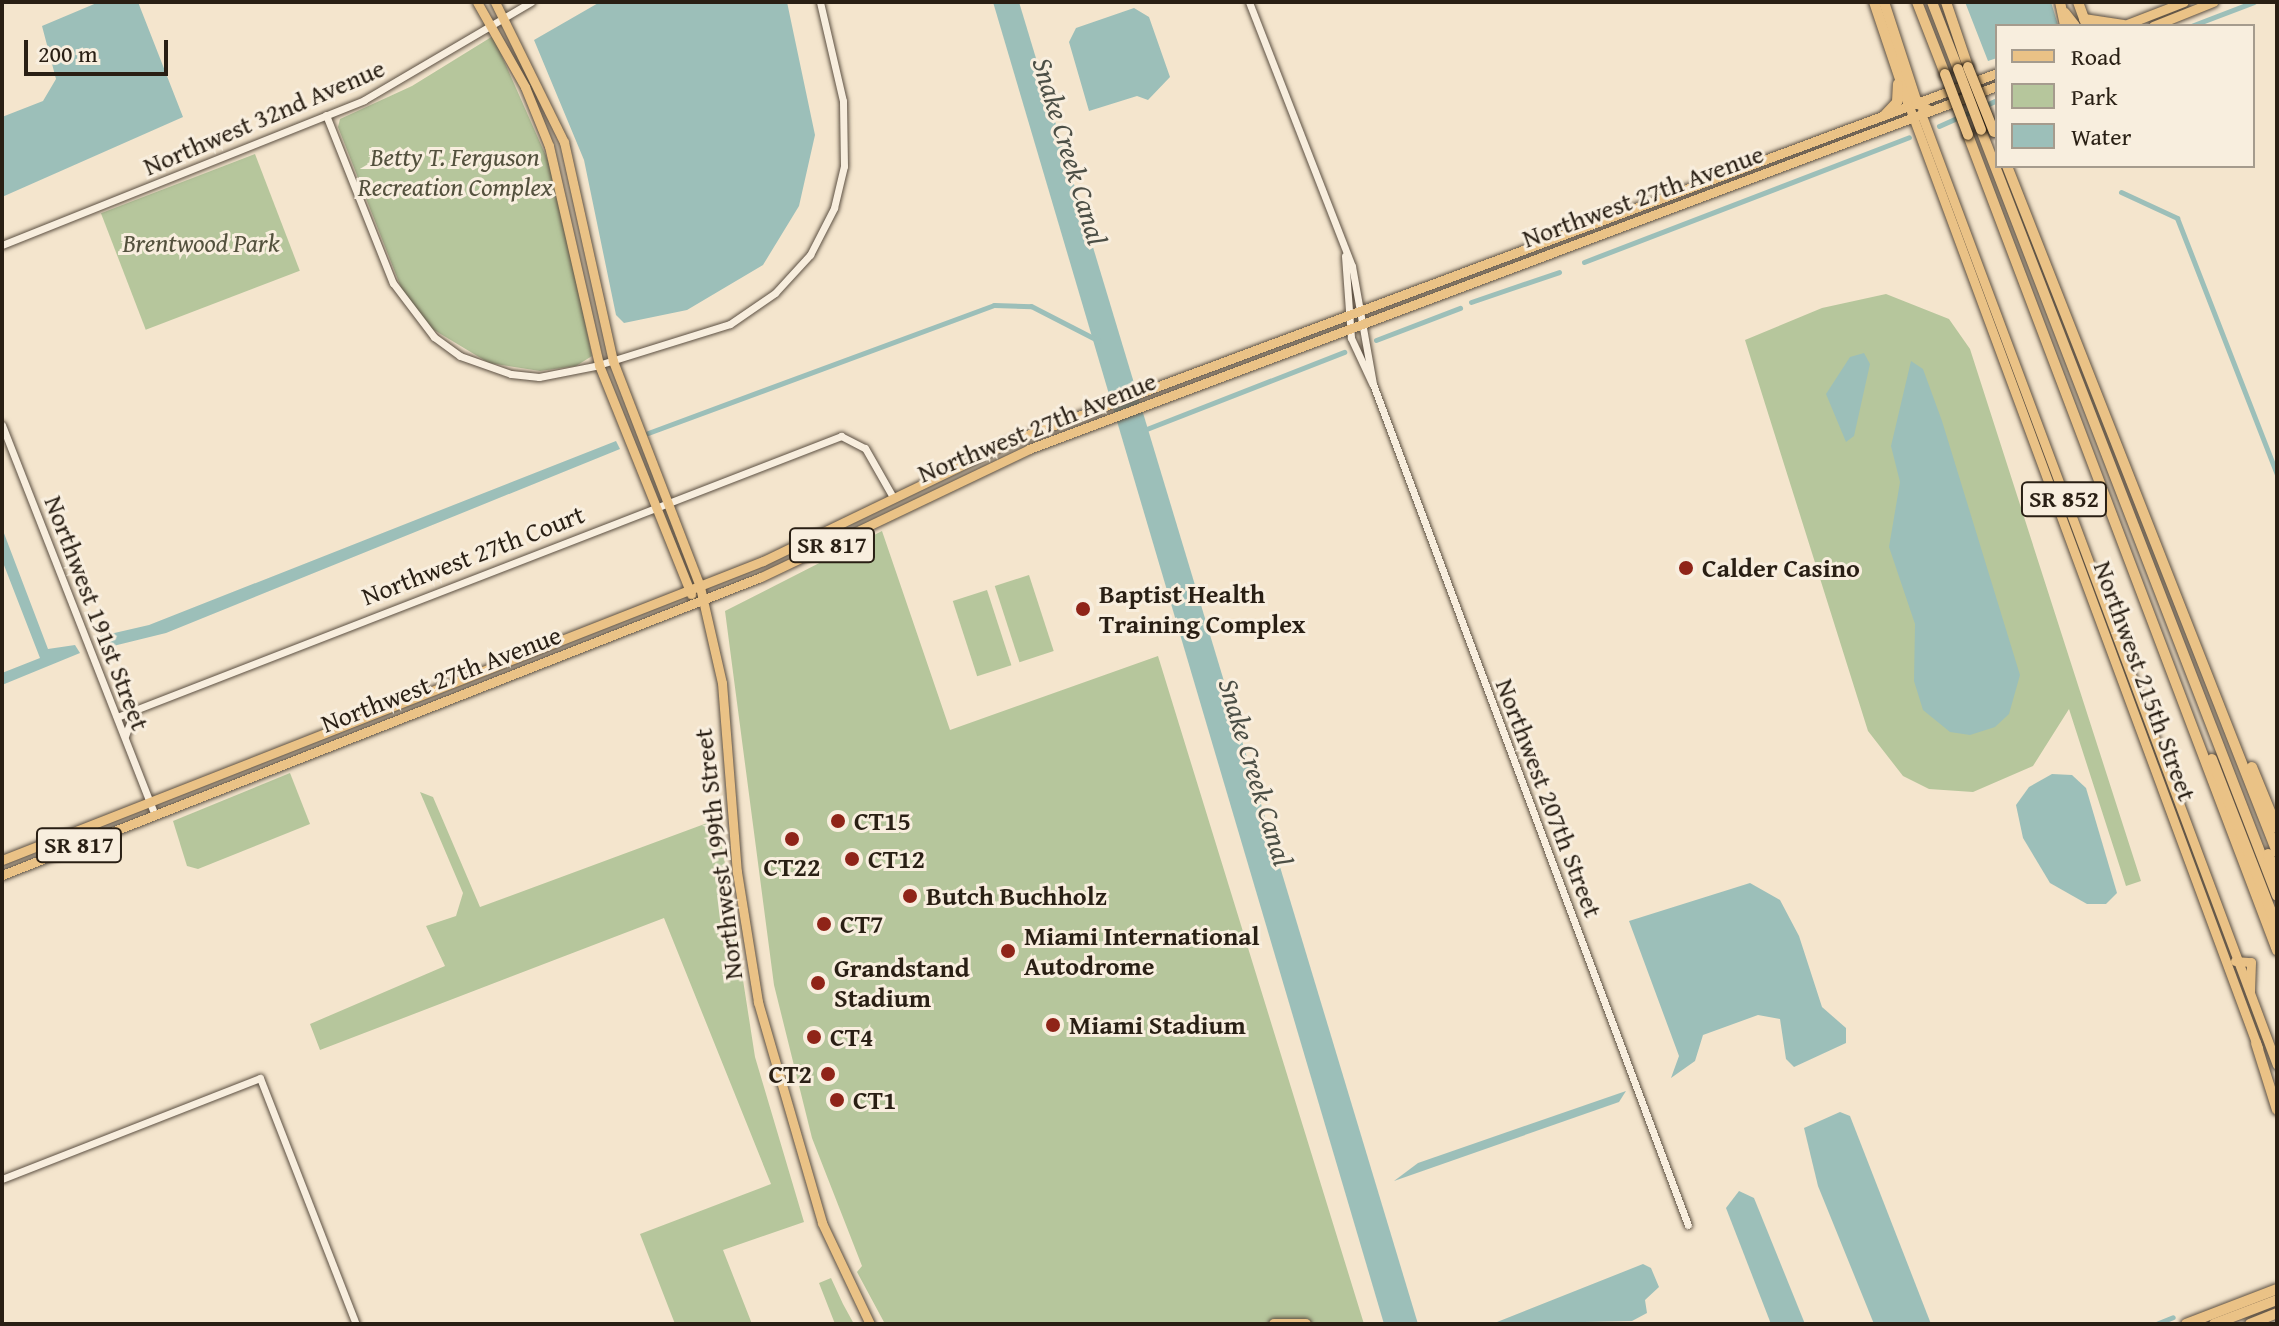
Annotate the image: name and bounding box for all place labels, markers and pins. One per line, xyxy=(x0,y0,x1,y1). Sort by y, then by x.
place label: Calder Casino xyxy=(1702,552,1860,584)
marker: Calder Casino xyxy=(1677,559,1695,577)
place label: Baptist Health Training Complex xyxy=(1099,578,1305,640)
marker: Baptist Health Training Complex xyxy=(1074,600,1092,618)
place label: CT15 xyxy=(854,805,911,837)
marker: CT15 xyxy=(829,812,847,830)
marker: CT22 xyxy=(783,830,801,848)
place label: CT12 xyxy=(868,843,925,875)
marker: CT12 xyxy=(843,850,861,868)
place label: CT22 xyxy=(764,851,820,883)
place label: Butch Buchholz xyxy=(926,880,1107,912)
marker: Butch Buchholz xyxy=(901,887,919,905)
place label: CT7 xyxy=(840,908,884,940)
marker: CT7 xyxy=(815,915,833,933)
place label: Miami International Autodrome xyxy=(1024,920,1260,982)
marker: Miami International Autodrome xyxy=(999,942,1017,960)
place label: Grandstand Stadium xyxy=(834,952,970,1014)
marker: Grandstand Stadium xyxy=(809,974,827,992)
place label: Miami Stadium xyxy=(1069,1009,1246,1041)
marker: Miami Stadium xyxy=(1044,1016,1062,1034)
place label: CT4 xyxy=(830,1021,874,1053)
marker: CT4 xyxy=(805,1028,823,1046)
place label: CT2 xyxy=(768,1058,812,1090)
marker: CT2 xyxy=(819,1065,837,1083)
place label: CT1 xyxy=(853,1084,897,1116)
marker: CT1 xyxy=(828,1091,846,1109)

